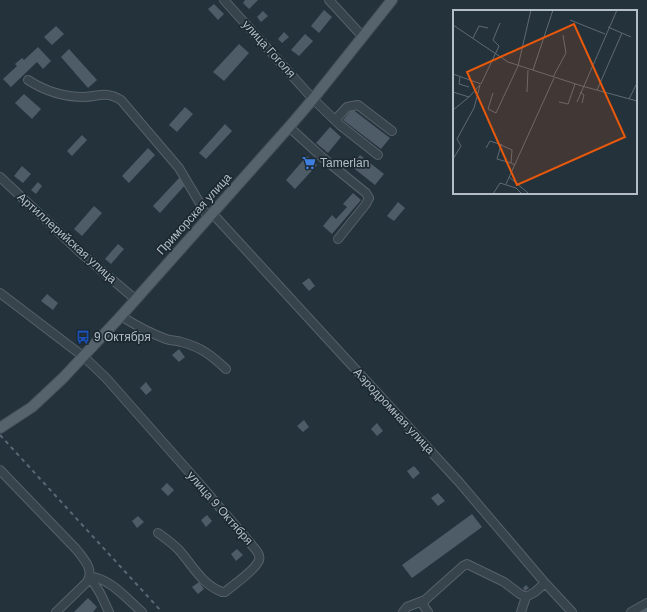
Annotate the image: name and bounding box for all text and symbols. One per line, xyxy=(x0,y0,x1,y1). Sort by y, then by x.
inset map xyxy=(453,10,637,194)
street label: улица Гоголя xyxy=(239,17,299,81)
supermarket icon: Tamerlan xyxy=(301,155,317,171)
place label: Tamerlan xyxy=(320,156,369,170)
street label: Приморская улица xyxy=(154,170,234,258)
street label: Артиллерийская улица xyxy=(15,190,120,286)
bus stop icon: 9 Октября xyxy=(75,329,91,345)
place label: 9 Октября xyxy=(94,330,151,344)
street label: Аэродромная улица xyxy=(351,365,438,457)
street label: улица 9 Октября xyxy=(184,468,256,548)

